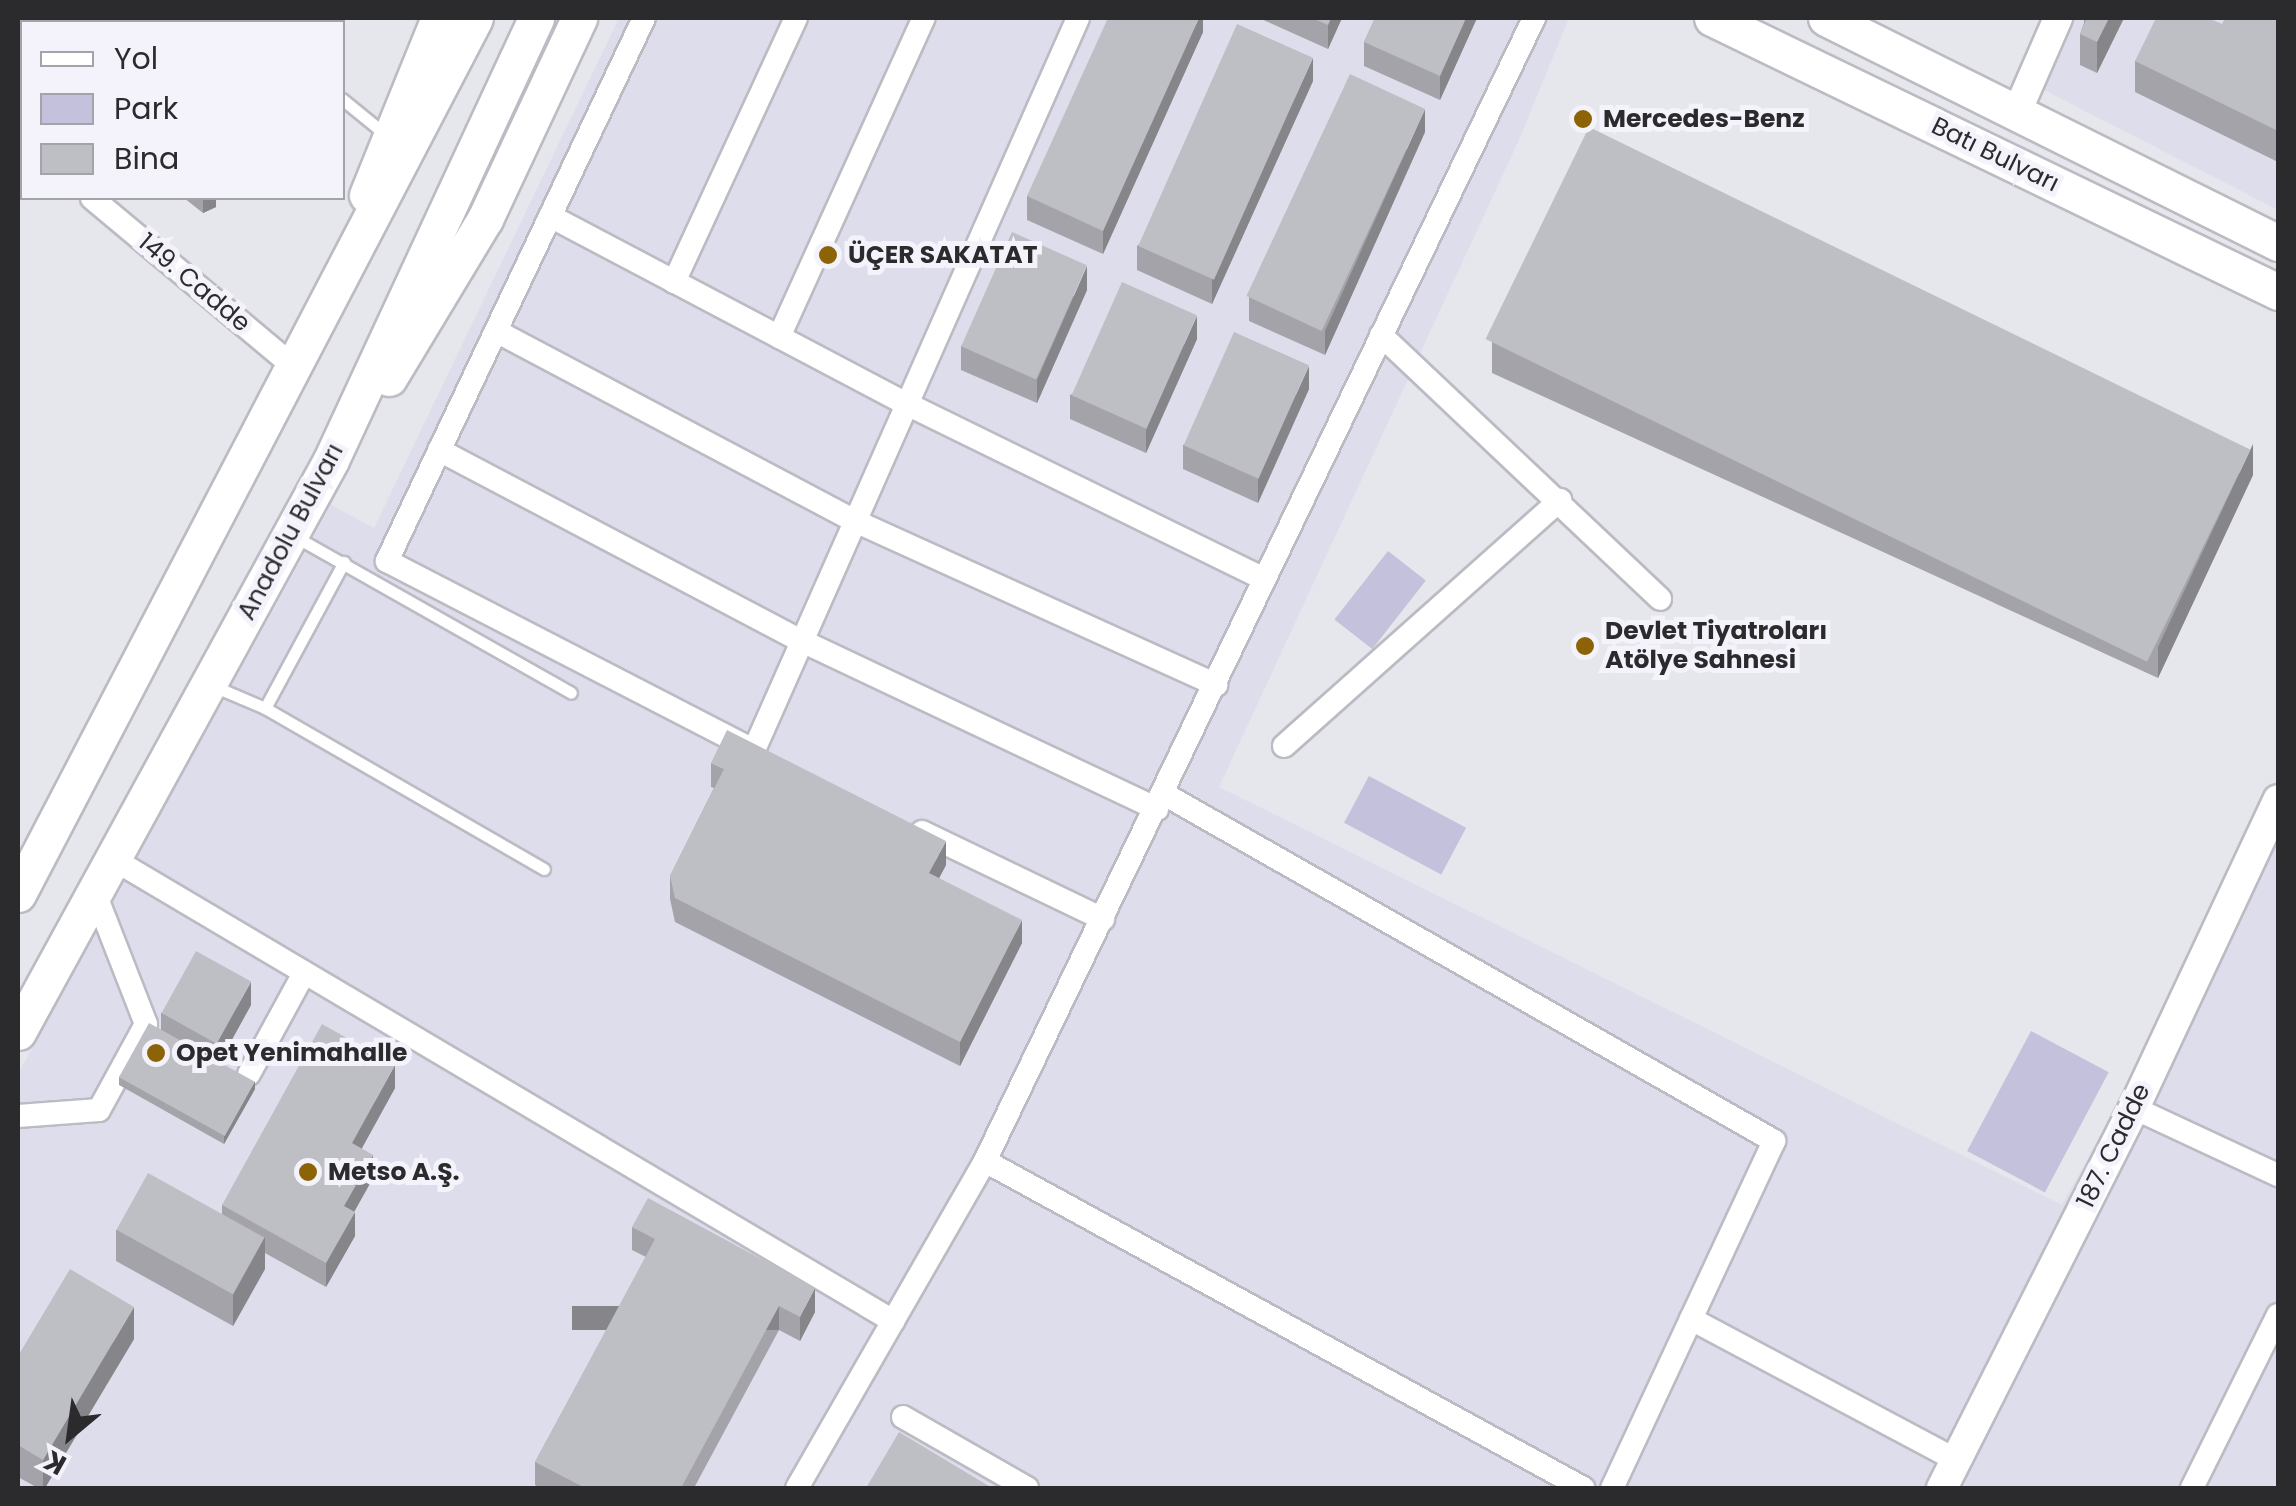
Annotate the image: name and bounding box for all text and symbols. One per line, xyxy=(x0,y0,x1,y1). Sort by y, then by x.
legend xyxy=(20,20,345,200)
text: Yol xyxy=(114,37,158,80)
text: Park xyxy=(114,87,178,130)
place label: Mercedes-Benz xyxy=(1603,104,1805,134)
marker: Mercedes-Benz xyxy=(1572,108,1594,130)
street label: Batı Bulvarı xyxy=(1926,111,2064,199)
text: Bina xyxy=(114,137,179,180)
street label: 149. Cadde xyxy=(132,228,256,338)
place label: ÜÇER SAKATAT xyxy=(848,240,1037,270)
marker: ÜÇER SAKATAT xyxy=(817,244,839,266)
street label: Anadolu Bulvarı xyxy=(232,439,350,625)
place label: Devlet Tiyatroları Atölye Sahnesi xyxy=(1605,617,1827,676)
marker: Devlet Tiyatroları Atölye Sahnesi xyxy=(1574,635,1596,657)
place label: Opet Yenimahalle xyxy=(176,1038,407,1068)
marker: Opet Yenimahalle xyxy=(145,1042,167,1064)
street label: 187. Cadde xyxy=(2071,1079,2157,1213)
place label: Metso A.Ş. xyxy=(328,1157,460,1187)
marker: Metso A.Ş. xyxy=(297,1161,319,1183)
north arrow xyxy=(20,1386,120,1486)
text: K xyxy=(37,1441,73,1484)

